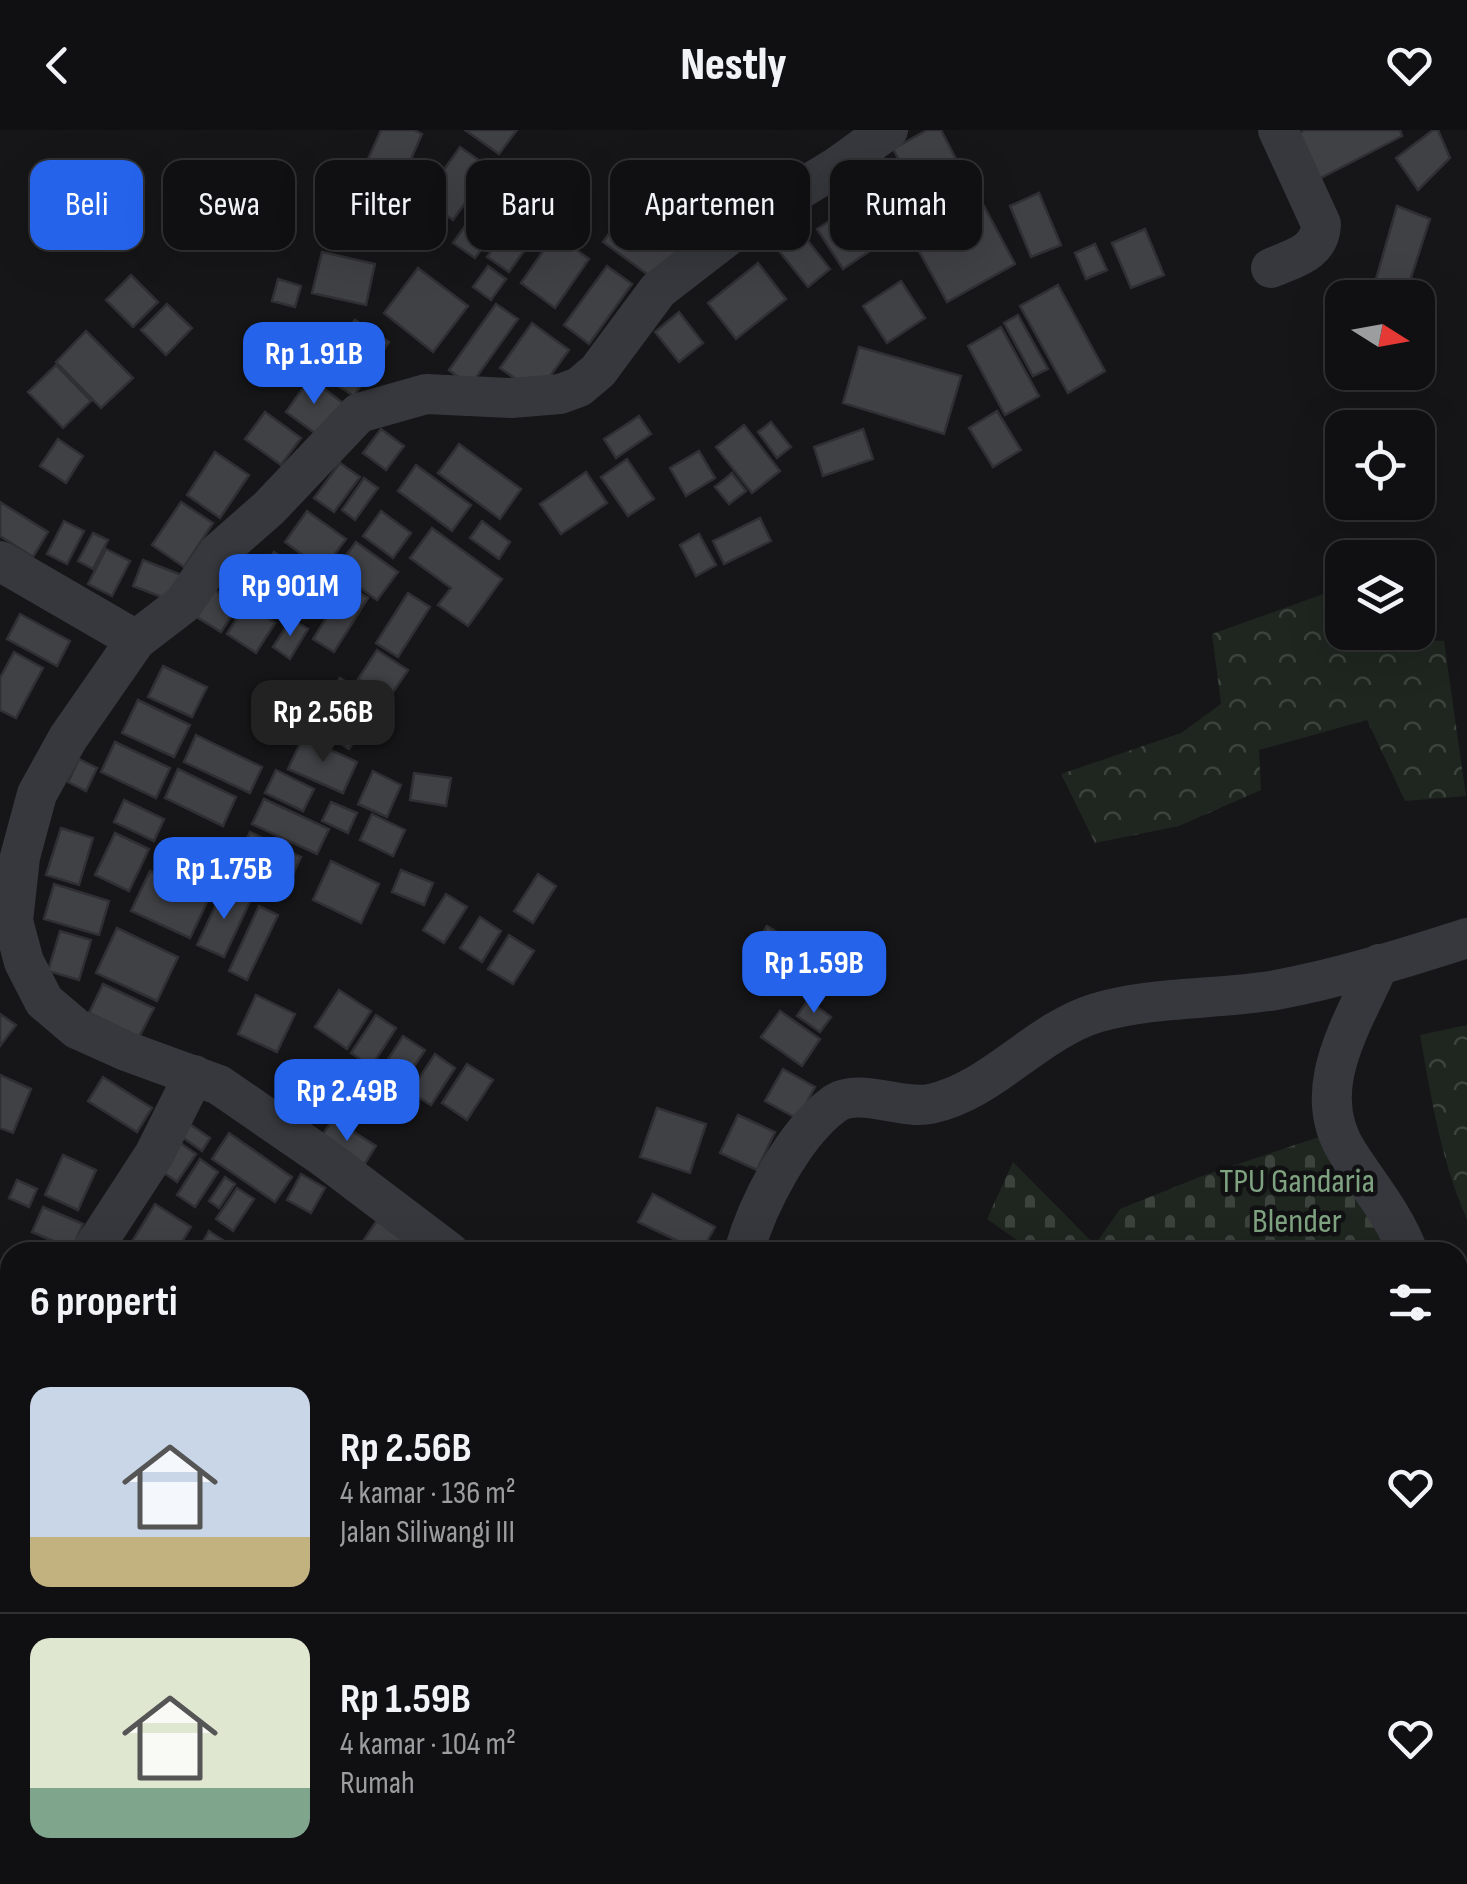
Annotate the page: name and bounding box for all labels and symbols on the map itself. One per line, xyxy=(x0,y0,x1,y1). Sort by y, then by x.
north arrow xyxy=(1325,280,1435,390)
pin: Rp 1.91B xyxy=(211,322,417,407)
pin: Rp 901M xyxy=(198,554,382,639)
pin: Rp 2.56B xyxy=(220,680,426,765)
pin: Rp 1.75B xyxy=(121,837,327,922)
pin: Rp 1.59B xyxy=(711,931,917,1016)
pin: Rp 2.49B xyxy=(244,1059,450,1144)
park label: TPU Gandaria Blender xyxy=(1219,1160,1375,1243)

